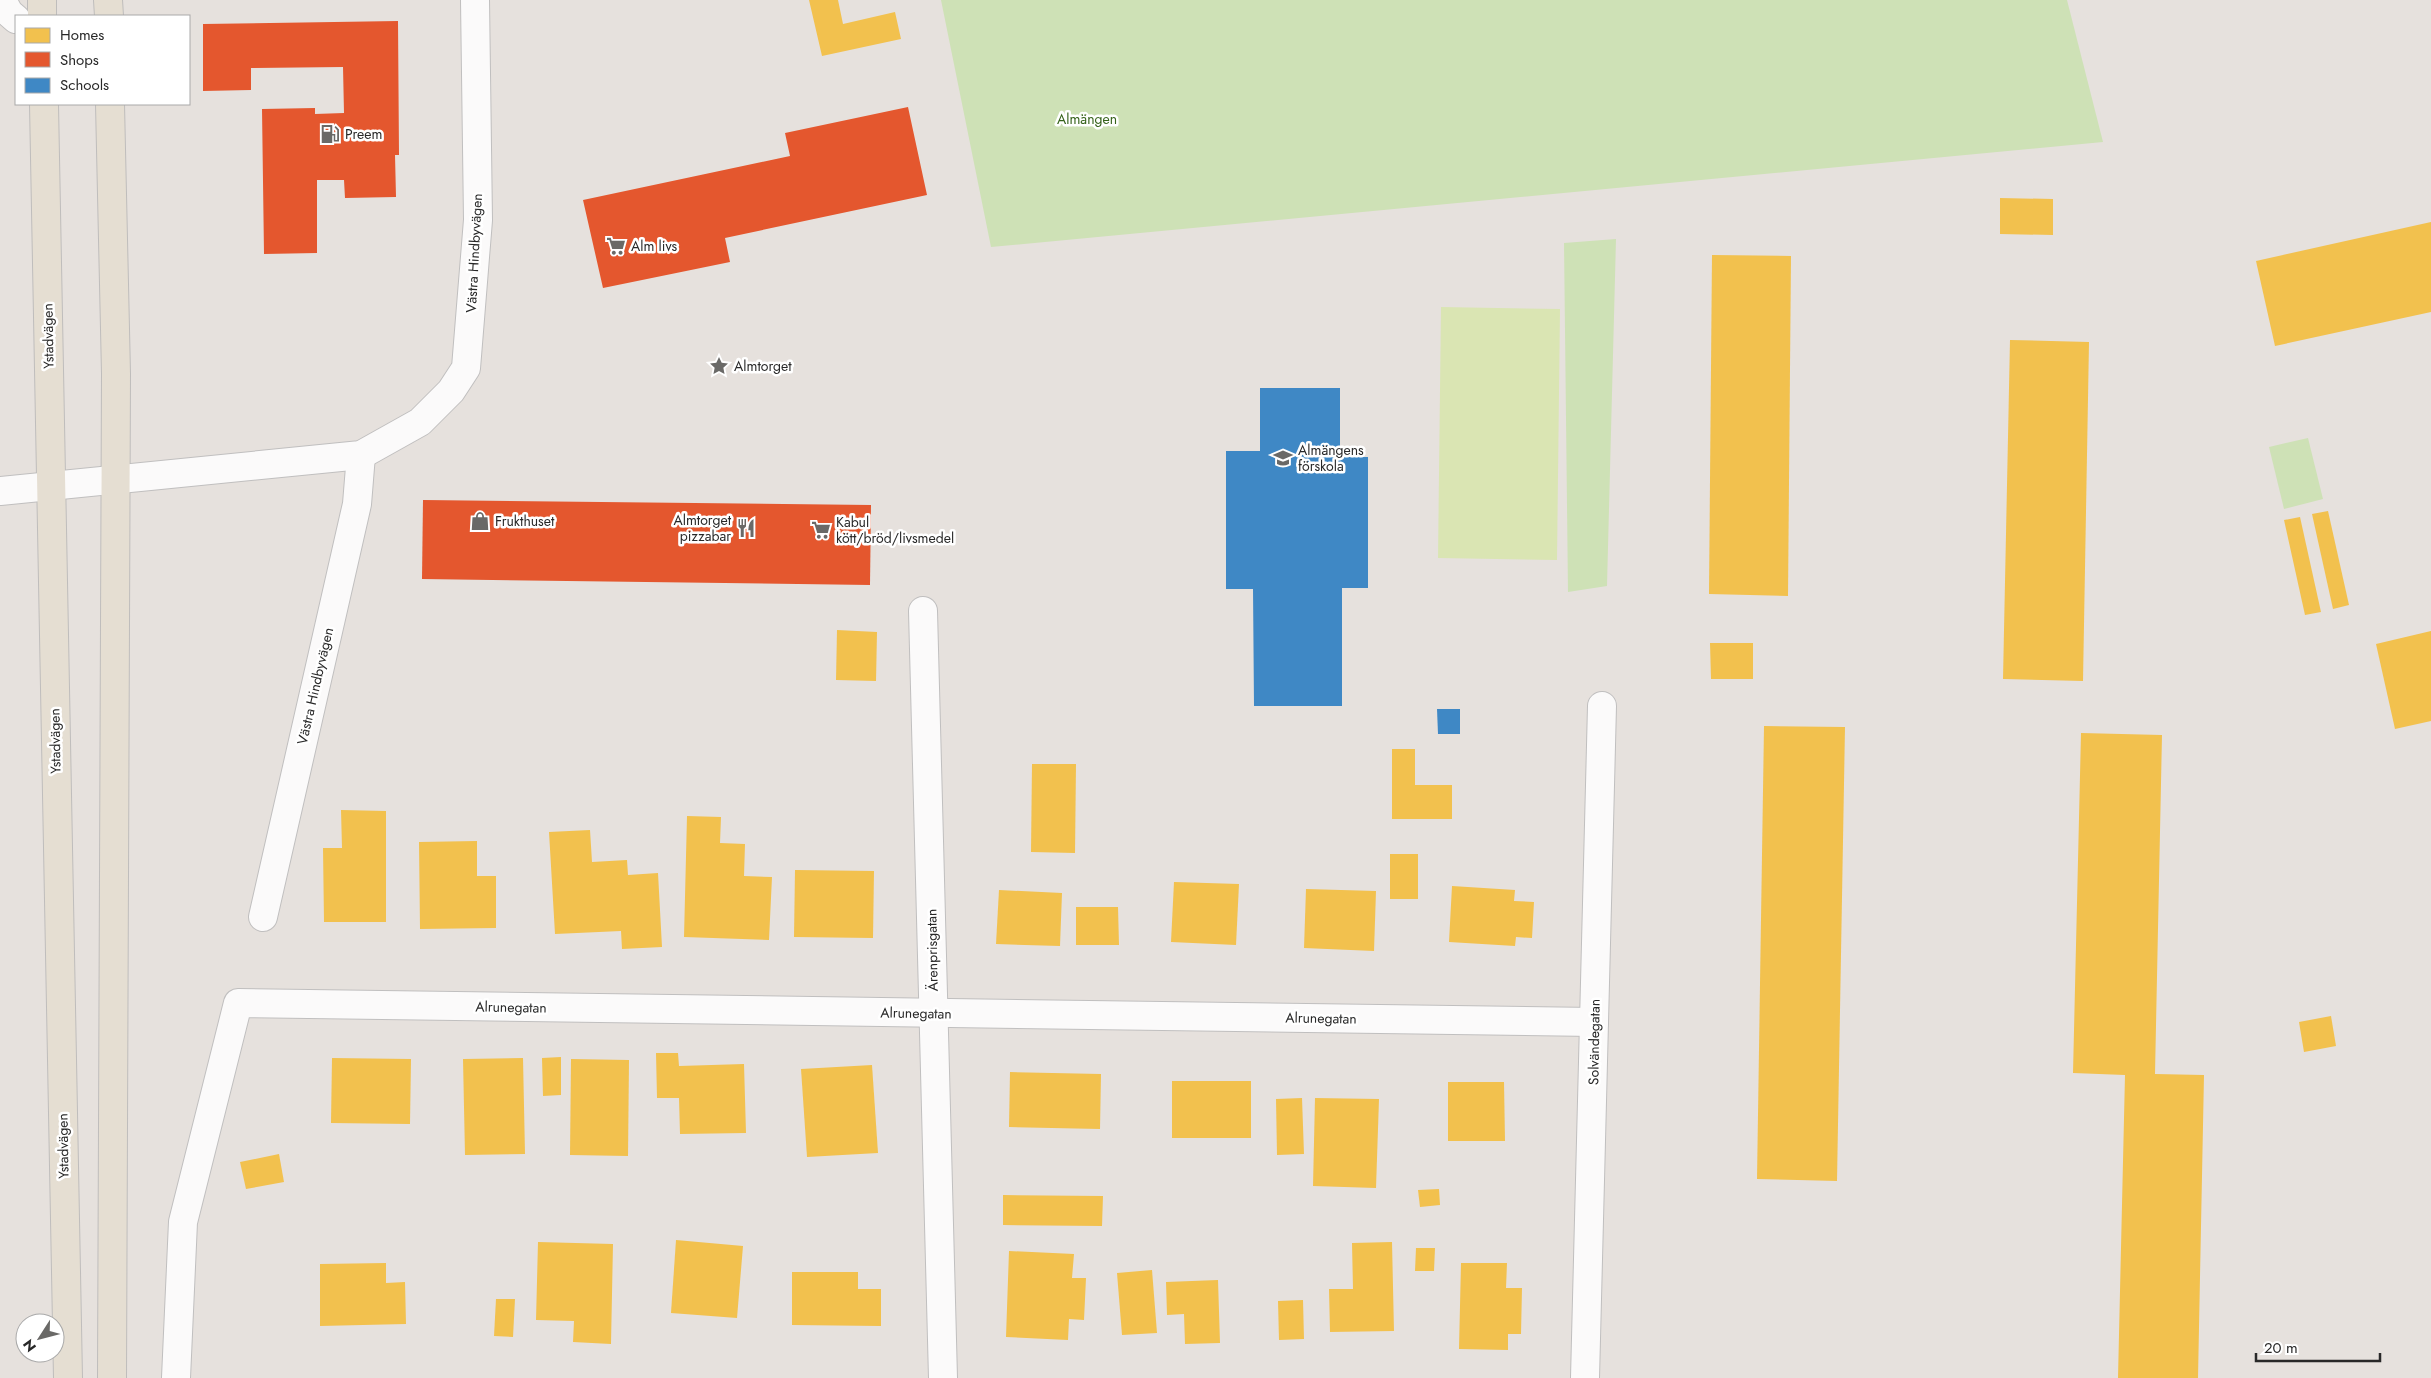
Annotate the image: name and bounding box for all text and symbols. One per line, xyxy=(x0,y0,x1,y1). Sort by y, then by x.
legend xyxy=(15,15,190,105)
text: Homes xyxy=(60,24,104,46)
text: Shops xyxy=(60,49,99,71)
text: Schools xyxy=(60,74,109,96)
park label: Almängen xyxy=(1057,109,1117,129)
fuel station icon: Preem xyxy=(319,123,341,145)
place label: Preem xyxy=(345,124,382,144)
street label: Västra Hindbyvägen xyxy=(461,193,487,313)
supermarket icon: Alm livs xyxy=(605,235,627,257)
place label: Alm livs xyxy=(631,236,678,256)
street label: Ystadvägen xyxy=(37,303,59,369)
place icon: Almtorget xyxy=(708,355,730,377)
place label: Almtorget xyxy=(734,356,792,376)
place label: Almängens förskola xyxy=(1298,440,1364,476)
school or university icon: Almängens förskola xyxy=(1272,447,1294,469)
shop icon: Frukthuset xyxy=(469,510,491,532)
place label: Almtorget pizzabar xyxy=(673,510,732,546)
place label: Frukthuset xyxy=(495,511,555,531)
place label: Kabul kött/bröd/livsmedel xyxy=(836,512,954,548)
restaurant icon: Almtorget pizzabar xyxy=(735,517,757,539)
supermarket icon: Kabul kött/bröd/livsmedel xyxy=(810,519,832,541)
street label: Västra Hindbyvägen xyxy=(292,625,338,747)
street label: Ystadvägen xyxy=(44,708,66,774)
street label: Ärenprisgatan xyxy=(921,909,943,991)
street label: Alrunegatan xyxy=(475,996,547,1018)
street label: Solvändegatan xyxy=(1583,999,1605,1085)
street label: Alrunegatan xyxy=(880,1002,952,1024)
street label: Alrunegatan xyxy=(1285,1007,1357,1029)
street label: Ystadvägen xyxy=(52,1113,74,1179)
north arrow xyxy=(15,1313,65,1363)
scale bar xyxy=(2256,1330,2380,1362)
text: N xyxy=(18,1335,41,1356)
text: 20 m xyxy=(2264,1337,2298,1359)

